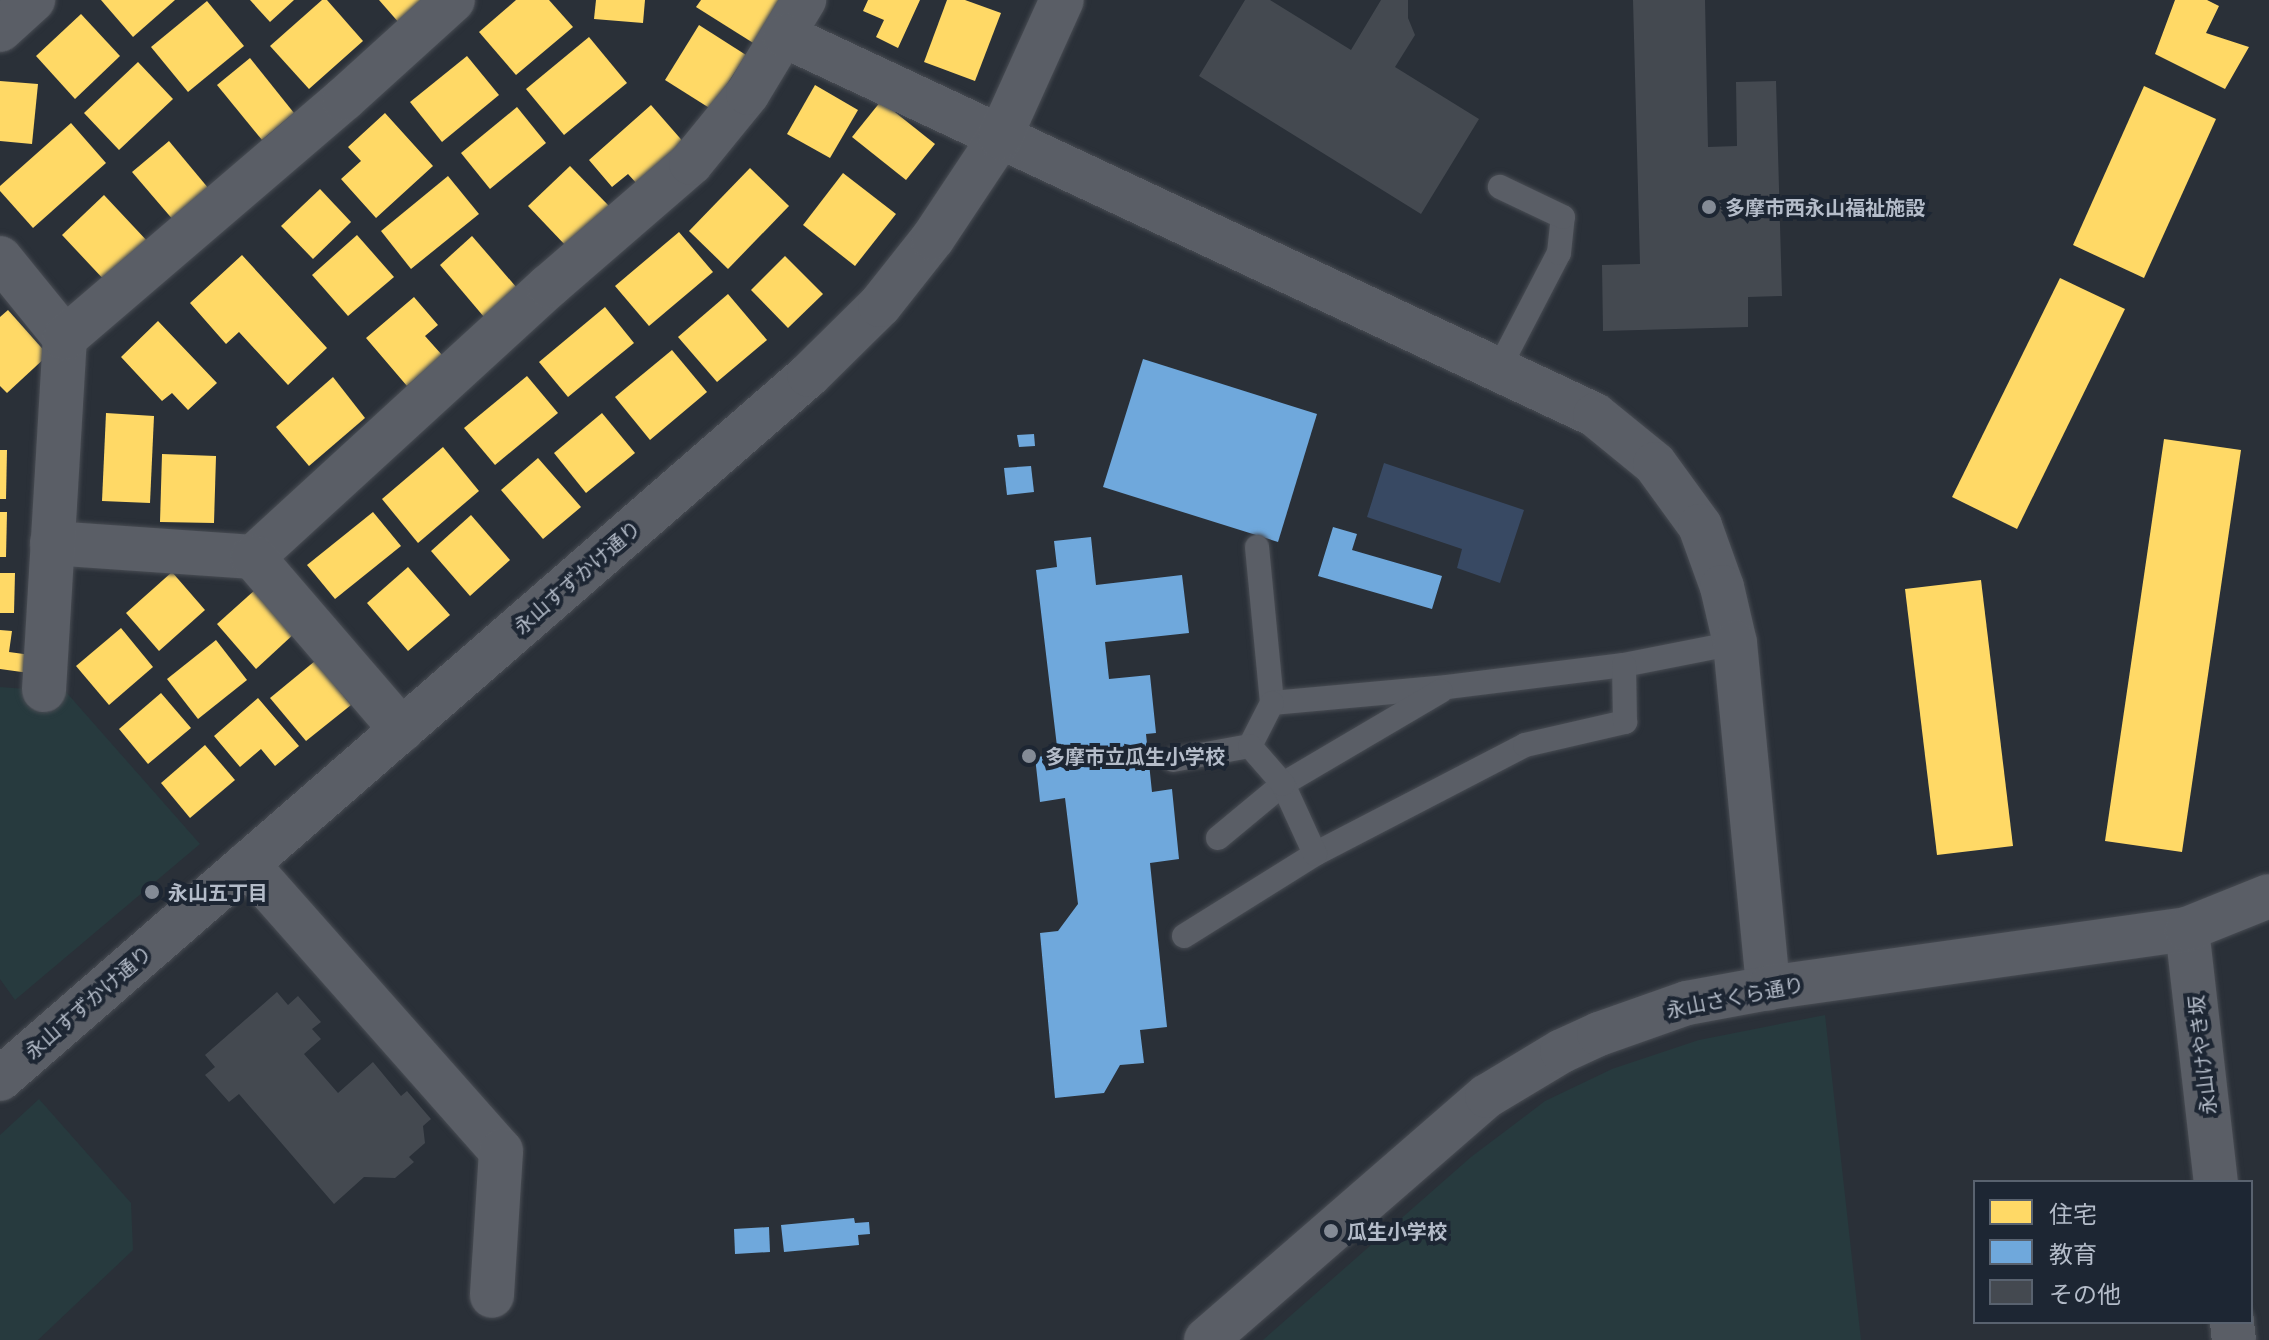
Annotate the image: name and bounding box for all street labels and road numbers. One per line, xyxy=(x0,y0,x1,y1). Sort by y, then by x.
street label: 永山すずかけ通り xyxy=(509,515,645,639)
street label: 永山すずかけ通り xyxy=(20,940,156,1064)
street label: 永山さくら通り xyxy=(1664,972,1806,1022)
street label: 永山けやき坂 xyxy=(2184,994,2220,1116)

